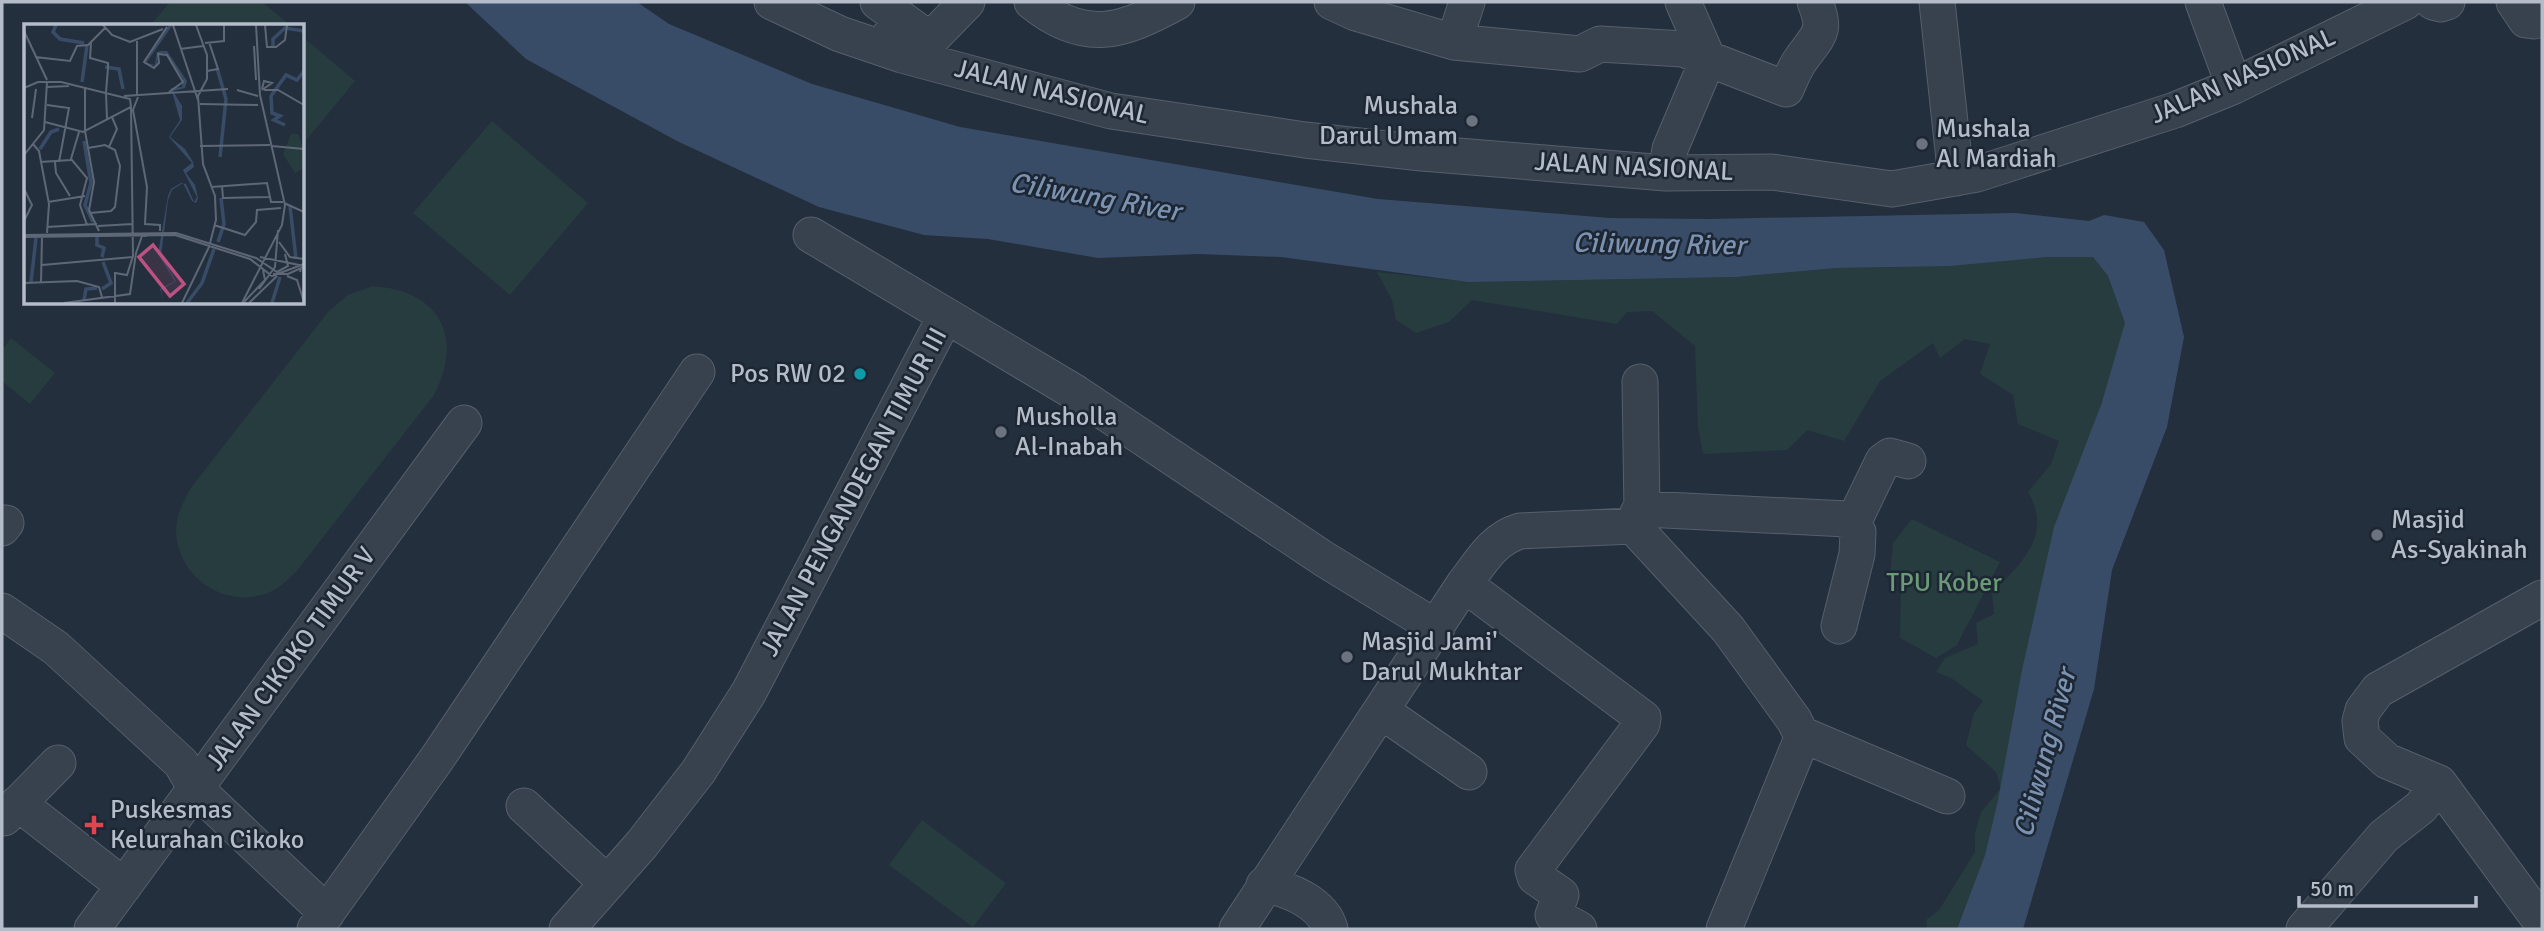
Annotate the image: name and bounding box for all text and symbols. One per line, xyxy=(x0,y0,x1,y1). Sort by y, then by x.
street label: JALAN NASIONAL xyxy=(2145,21,2341,131)
inset map xyxy=(24,24,304,304)
street label: JALAN NASIONAL xyxy=(951,52,1153,132)
place label: Mushala Darul Umam xyxy=(1319,90,1458,152)
marker: Mushala Darul Umam xyxy=(1464,113,1480,129)
place label: Mushala Al Mardiah xyxy=(1936,113,2057,175)
marker: Mushala Al Mardiah xyxy=(1914,136,1930,152)
street label: JALAN NASIONAL xyxy=(1534,146,1734,188)
water label: Ciliwung River xyxy=(1007,165,1187,229)
water label: Ciliwung River xyxy=(1572,225,1749,263)
street label: JALAN PENGANDEGAN TIMUR III xyxy=(754,322,954,662)
place label: Pos RW 02 xyxy=(730,358,846,390)
marker: Pos RW 02 xyxy=(852,366,868,382)
place label: Musholla Al-Inabah xyxy=(1015,401,1123,463)
marker: Musholla Al-Inabah xyxy=(993,424,1009,440)
place label: Masjid As-Syakinah xyxy=(2391,504,2528,566)
marker: Masjid As-Syakinah xyxy=(2369,527,2385,543)
street label: JALAN CIKOKO TIMUR V xyxy=(199,541,383,777)
park label: TPU Kober xyxy=(1886,567,2002,599)
place label: Masjid Jami' Darul Mukhtar xyxy=(1361,626,1523,688)
marker: Masjid Jami' Darul Mukhtar xyxy=(1339,649,1355,665)
water label: Ciliwung River xyxy=(2006,662,2085,841)
place label: Puskesmas Kelurahan Cikoko xyxy=(110,794,304,856)
marker: Puskesmas Kelurahan Cikoko xyxy=(84,815,104,835)
scale bar xyxy=(2299,864,2476,908)
text: 50 m xyxy=(2310,876,2354,902)

